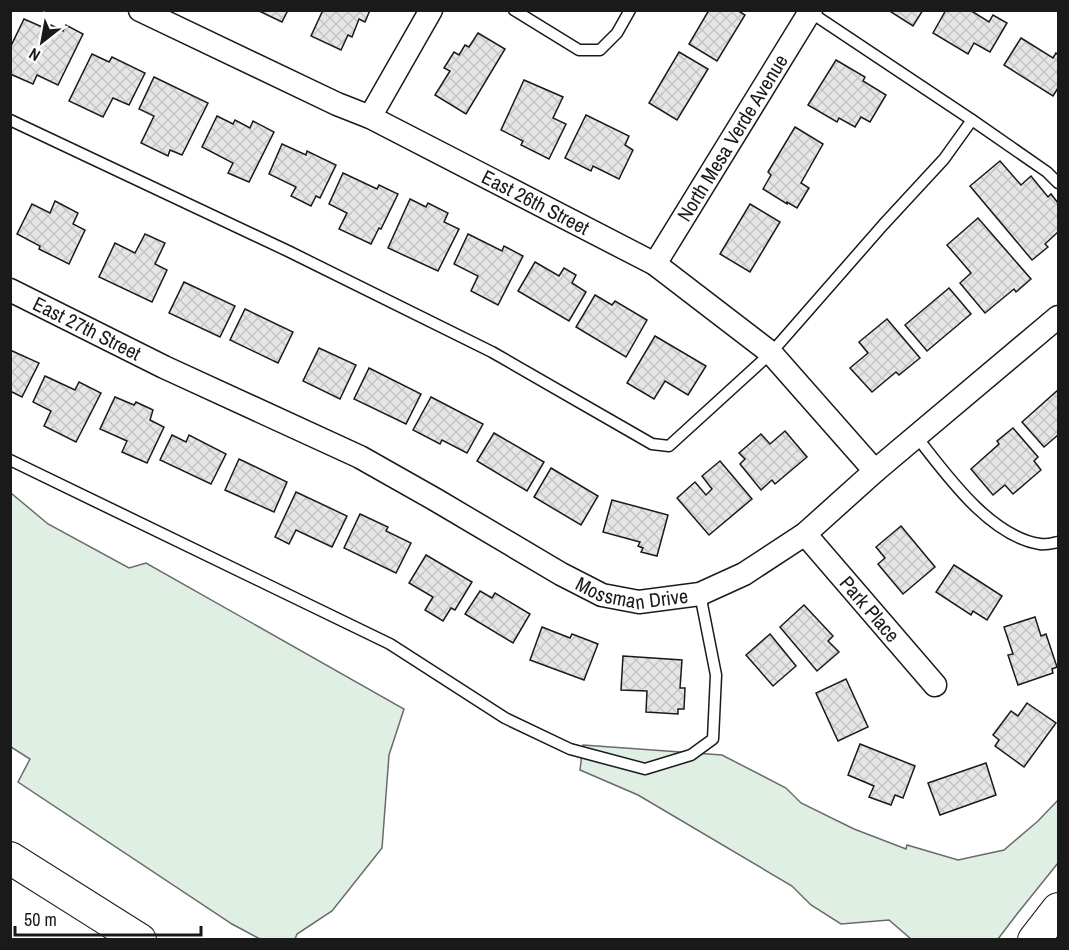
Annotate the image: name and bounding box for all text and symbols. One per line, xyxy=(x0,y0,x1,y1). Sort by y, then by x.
north arrow xyxy=(12,12,72,72)
text: N xyxy=(25,43,44,67)
street label: North Mesa Verde Avenue xyxy=(670,49,794,226)
street label: East 26th Street xyxy=(477,163,595,241)
street label: East 27th Street xyxy=(28,290,146,367)
street label: Mossman Drive xyxy=(571,570,690,615)
street label: Park Place xyxy=(834,570,906,648)
scale bar xyxy=(15,899,201,937)
text: 50 m xyxy=(24,907,57,932)

